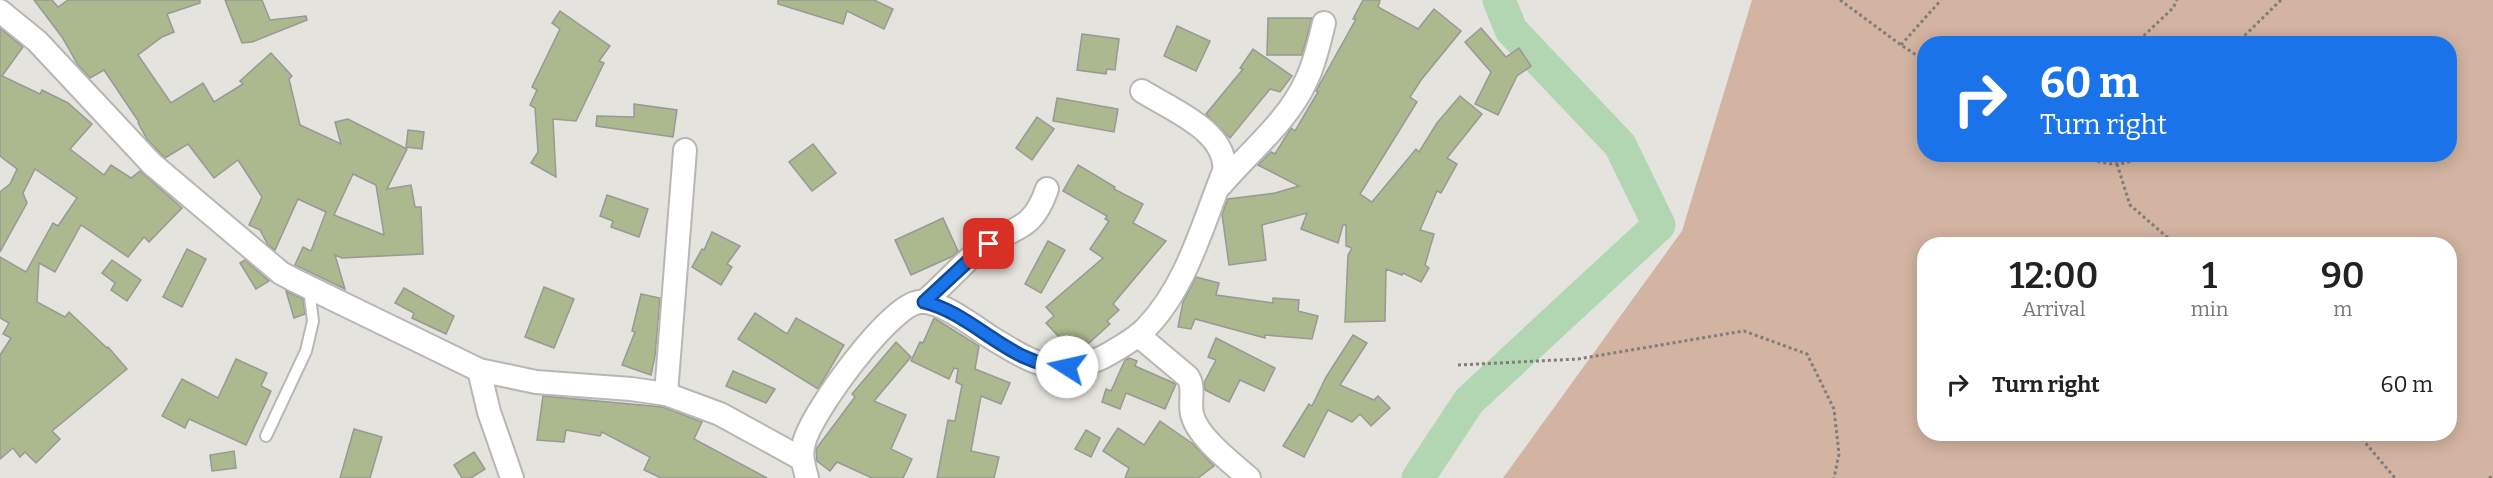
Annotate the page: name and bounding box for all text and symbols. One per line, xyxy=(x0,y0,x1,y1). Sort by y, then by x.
text: 60 m xyxy=(2040,58,2139,108)
icon: right xyxy=(1941,60,2019,138)
text: Turn right xyxy=(2040,109,2167,141)
pin xyxy=(963,218,1014,269)
icon: arrive xyxy=(972,227,1005,260)
text: 12:00 xyxy=(2009,254,2099,298)
text: 1 xyxy=(2202,254,2217,298)
text: 90 xyxy=(2321,254,2365,298)
text: Arrival xyxy=(2022,297,2086,321)
text: min xyxy=(2191,297,2228,321)
text: m xyxy=(2333,297,2352,321)
position arrow xyxy=(1035,335,1099,399)
icon: right xyxy=(1941,368,1974,401)
text: Turn right xyxy=(1992,371,2100,398)
text: 60 m xyxy=(2381,371,2433,398)

